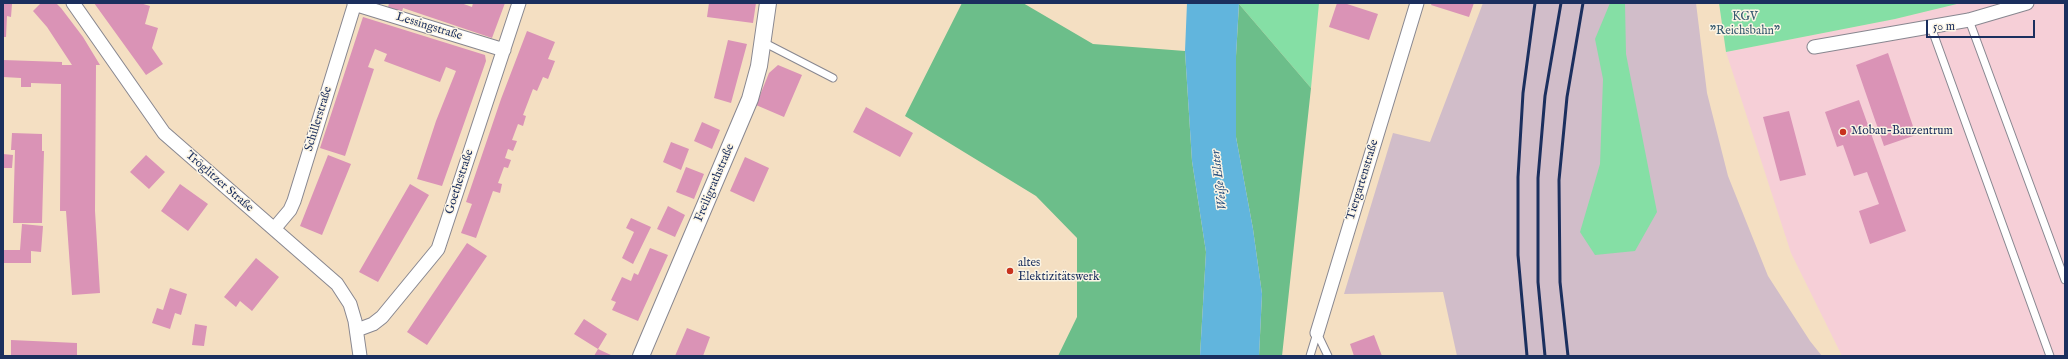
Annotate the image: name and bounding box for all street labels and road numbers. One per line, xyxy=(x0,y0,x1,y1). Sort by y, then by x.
street label: Lessingstraße xyxy=(394,10,464,44)
street label: Schillerstraße xyxy=(302,85,336,153)
street label: Tiergartenstraße xyxy=(1344,138,1382,222)
street label: Freiligrathstraße xyxy=(692,142,738,224)
street label: Goethestraße xyxy=(443,148,477,216)
street label: Tröglitzer Straße xyxy=(182,149,256,215)

